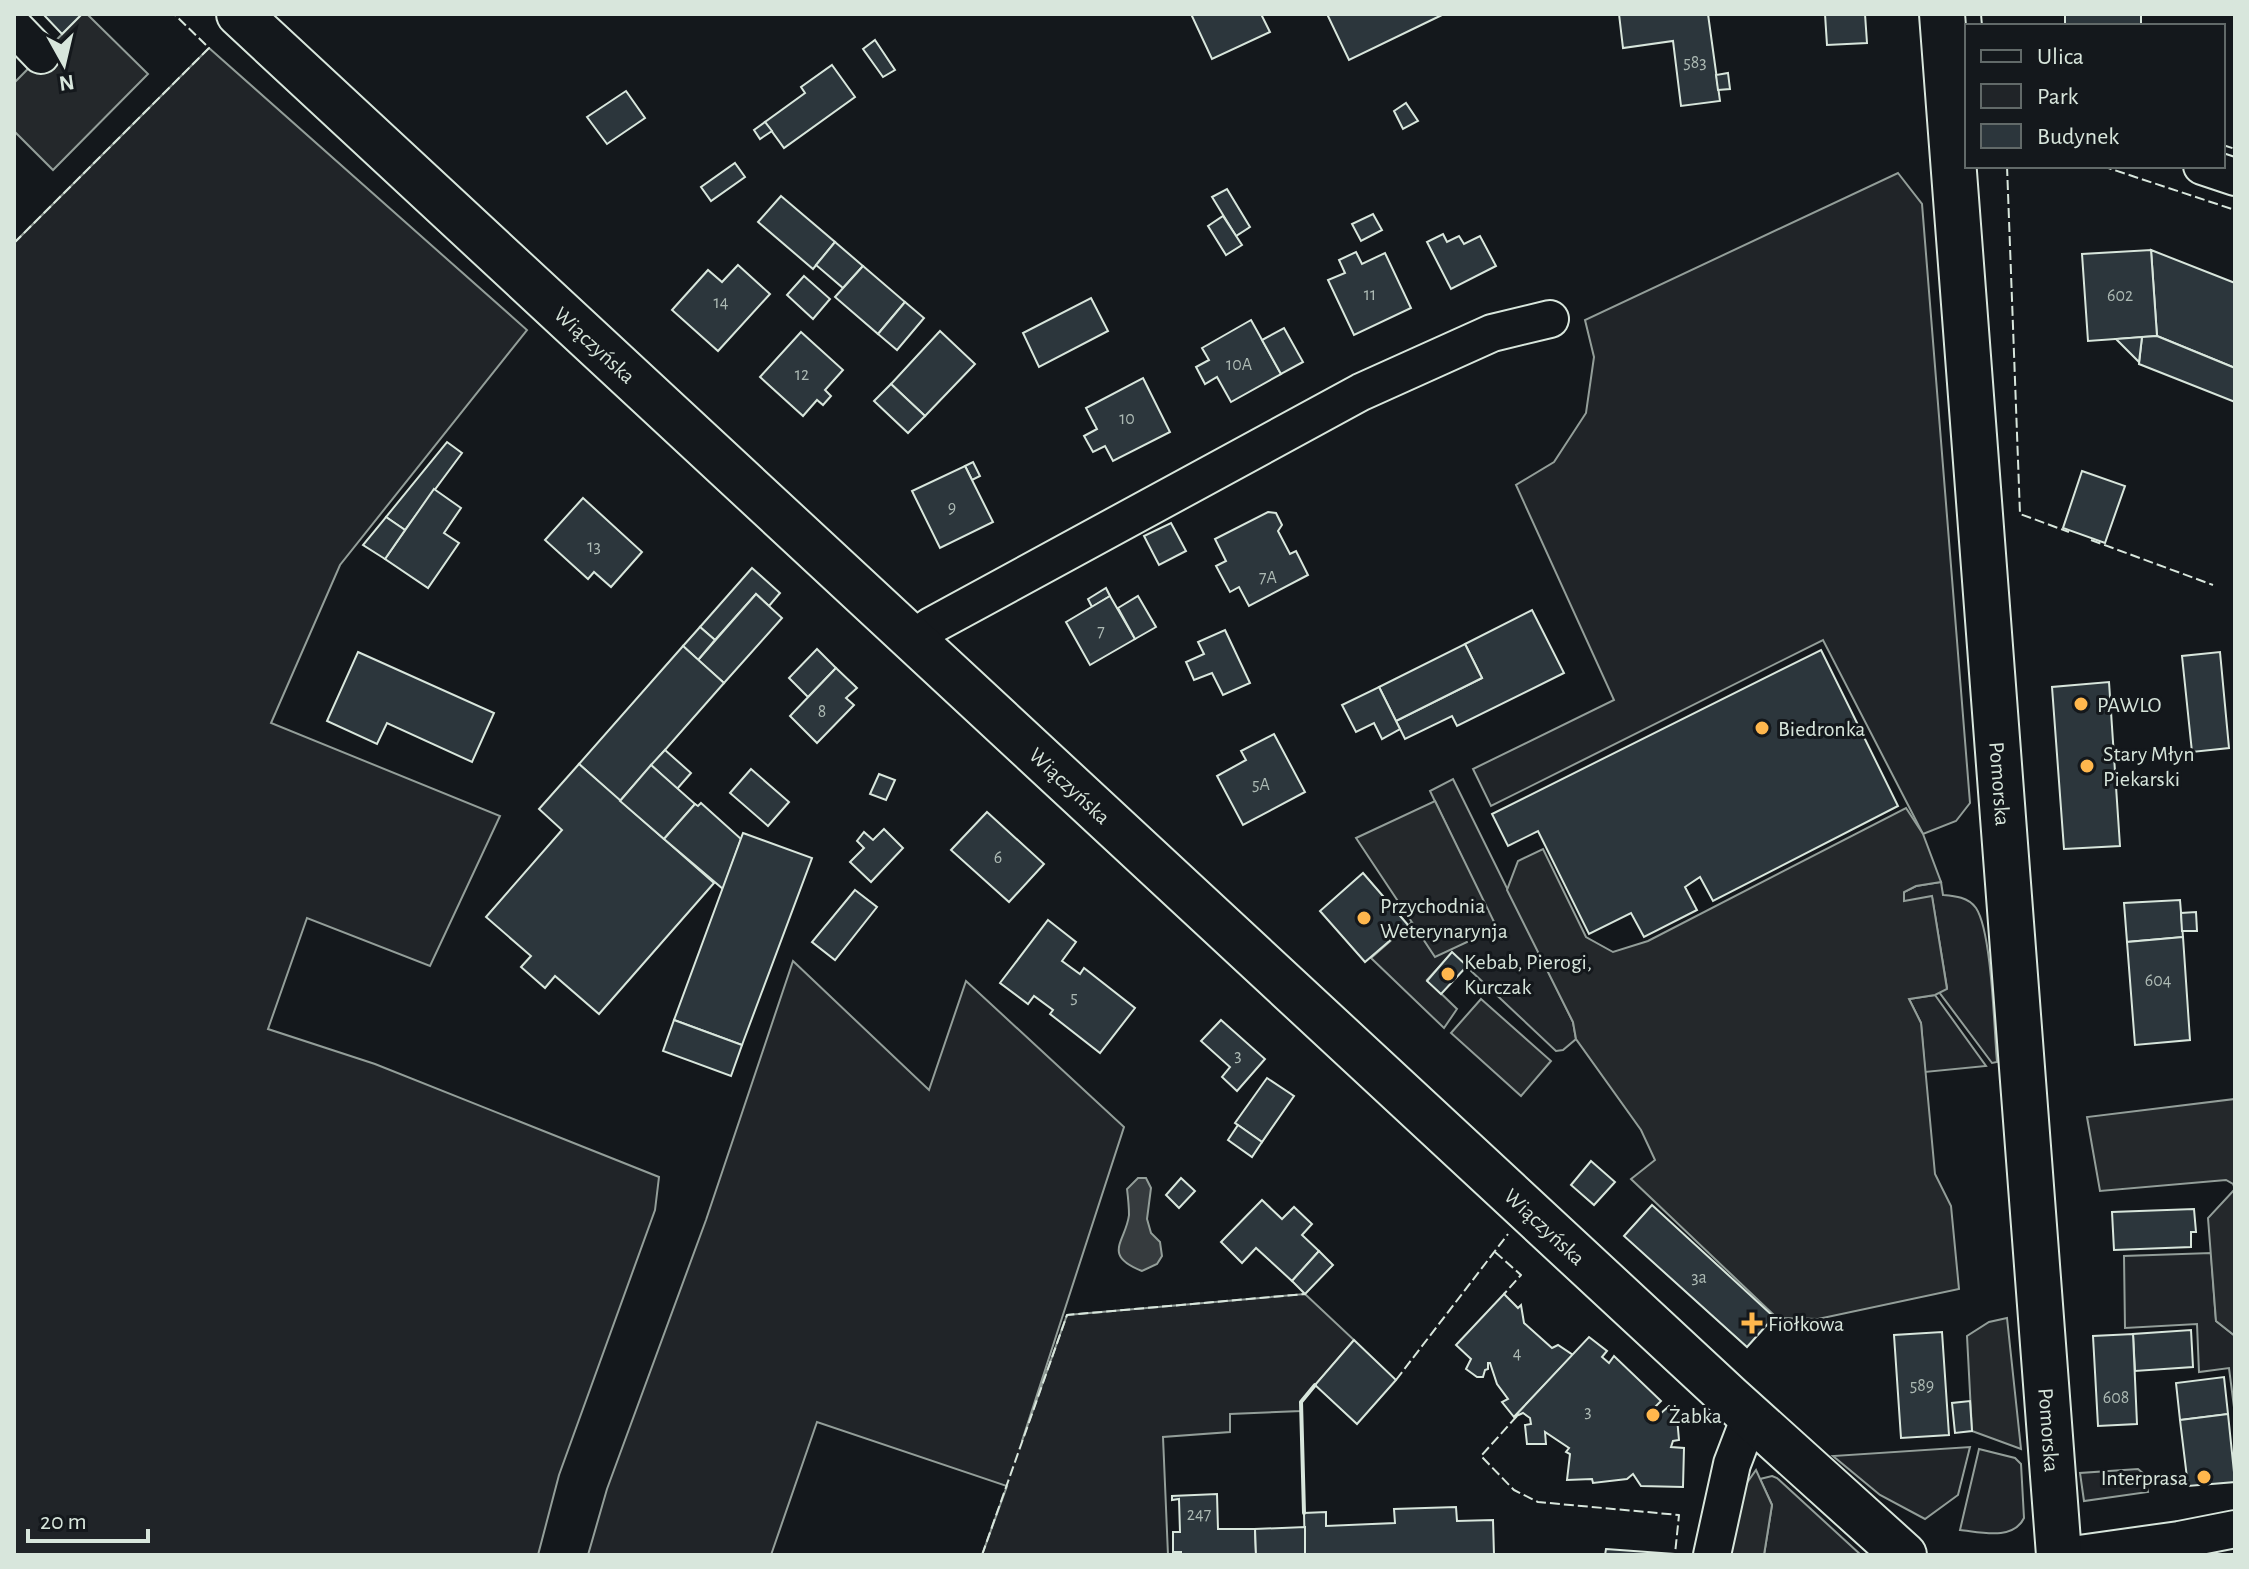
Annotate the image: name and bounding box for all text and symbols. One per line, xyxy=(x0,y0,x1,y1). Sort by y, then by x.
north arrow xyxy=(24,24,104,104)
legend xyxy=(1965,24,2225,168)
text: Ulica xyxy=(2037,45,2084,69)
house number: 583 xyxy=(1683,54,1707,72)
text: N xyxy=(58,71,76,95)
text: Park xyxy=(2037,85,2078,109)
text: Budynek xyxy=(2037,125,2119,149)
house number: 11 xyxy=(1364,286,1376,304)
house number: 602 xyxy=(2107,287,2133,305)
house number: 14 xyxy=(714,294,729,312)
street label: Wiączyńska xyxy=(550,303,639,388)
house number: 10A xyxy=(1226,356,1253,374)
house number: 12 xyxy=(795,366,809,384)
house number: 10 xyxy=(1119,410,1135,428)
house number: 9 xyxy=(948,499,956,517)
house number: 13 xyxy=(587,538,601,556)
house number: 7A xyxy=(1259,569,1278,587)
house number: 7 xyxy=(1097,623,1105,641)
place label: PAWLO xyxy=(2097,694,2162,716)
marker: PAWLO xyxy=(2072,695,2090,713)
house number: 8 xyxy=(818,703,826,721)
place label: Biedronka xyxy=(1778,718,1865,740)
marker: Biedronka xyxy=(1753,719,1771,737)
street label: Pomorska xyxy=(1985,741,2014,827)
place label: Stary Młyn Piekarski xyxy=(2103,743,2195,790)
street label: Wiączyńska xyxy=(1025,744,1114,829)
marker: Stary Młyn Piekarski xyxy=(2078,757,2096,775)
house number: 5A xyxy=(1252,776,1271,794)
house number: 6 xyxy=(994,849,1002,867)
place label: Przychodnia Weterynarynja xyxy=(1380,895,1508,942)
marker: Przychodnia Weterynarynja xyxy=(1355,909,1373,927)
place label: Kebab, Pierogi, Kurczak xyxy=(1464,951,1592,998)
marker: Kebab, Pierogi, Kurczak xyxy=(1439,965,1457,983)
house number: 604 xyxy=(2145,972,2172,990)
house number: 5 xyxy=(1070,989,1078,1007)
house number: 3 xyxy=(1234,1047,1242,1065)
street label: Wiączyńska xyxy=(1500,1184,1589,1270)
house number: 3a xyxy=(1691,1269,1707,1287)
place label: Fiołkowa xyxy=(1768,1313,1844,1335)
marker: Fiołkowa xyxy=(1743,1314,1761,1332)
house number: 4 xyxy=(1513,1345,1522,1363)
house number: 589 xyxy=(1910,1377,1934,1395)
street label: Pomorska xyxy=(2034,1387,2063,1473)
house number: 608 xyxy=(2103,1389,2129,1407)
house number: 3 xyxy=(1584,1403,1592,1421)
place label: Żabka xyxy=(1669,1405,1722,1427)
marker: Żabka xyxy=(1644,1406,1662,1424)
place label: Interprasa xyxy=(2101,1467,2188,1489)
marker: Interprasa xyxy=(2195,1468,2213,1486)
scale bar xyxy=(28,1493,148,1543)
house number: 247 xyxy=(1187,1506,1211,1524)
text: 20 m xyxy=(40,1510,87,1534)

